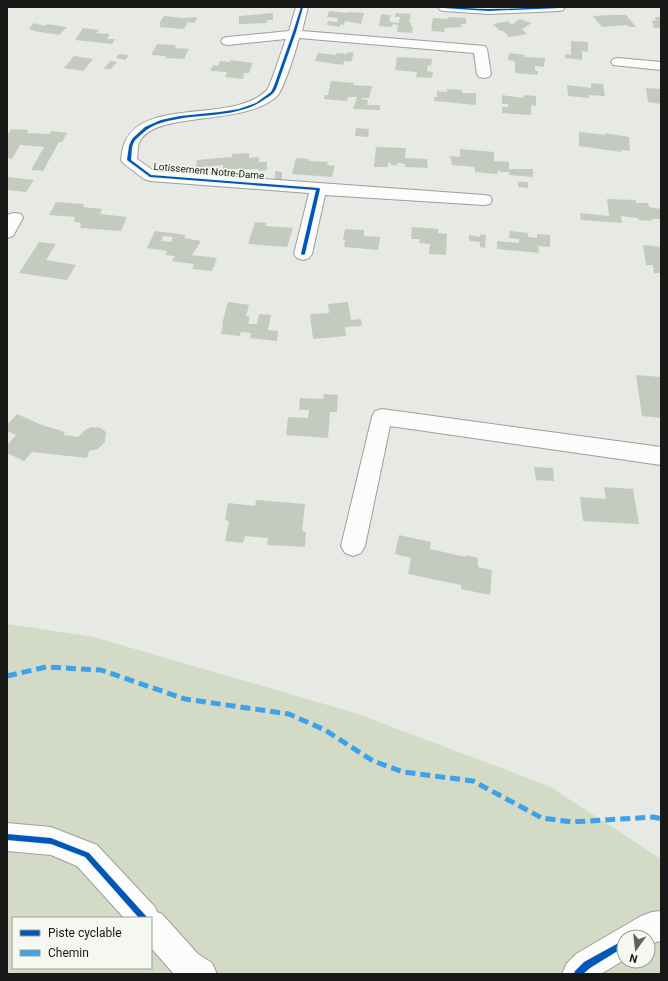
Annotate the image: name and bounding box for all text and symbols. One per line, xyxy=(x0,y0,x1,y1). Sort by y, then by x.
street label: Lotissement Notre-Dame xyxy=(153,161,265,181)
legend xyxy=(12,917,152,969)
text: Piste cyclable xyxy=(48,926,122,940)
north arrow xyxy=(616,929,656,969)
text: Chemin xyxy=(48,946,89,960)
text: N xyxy=(628,951,639,965)

